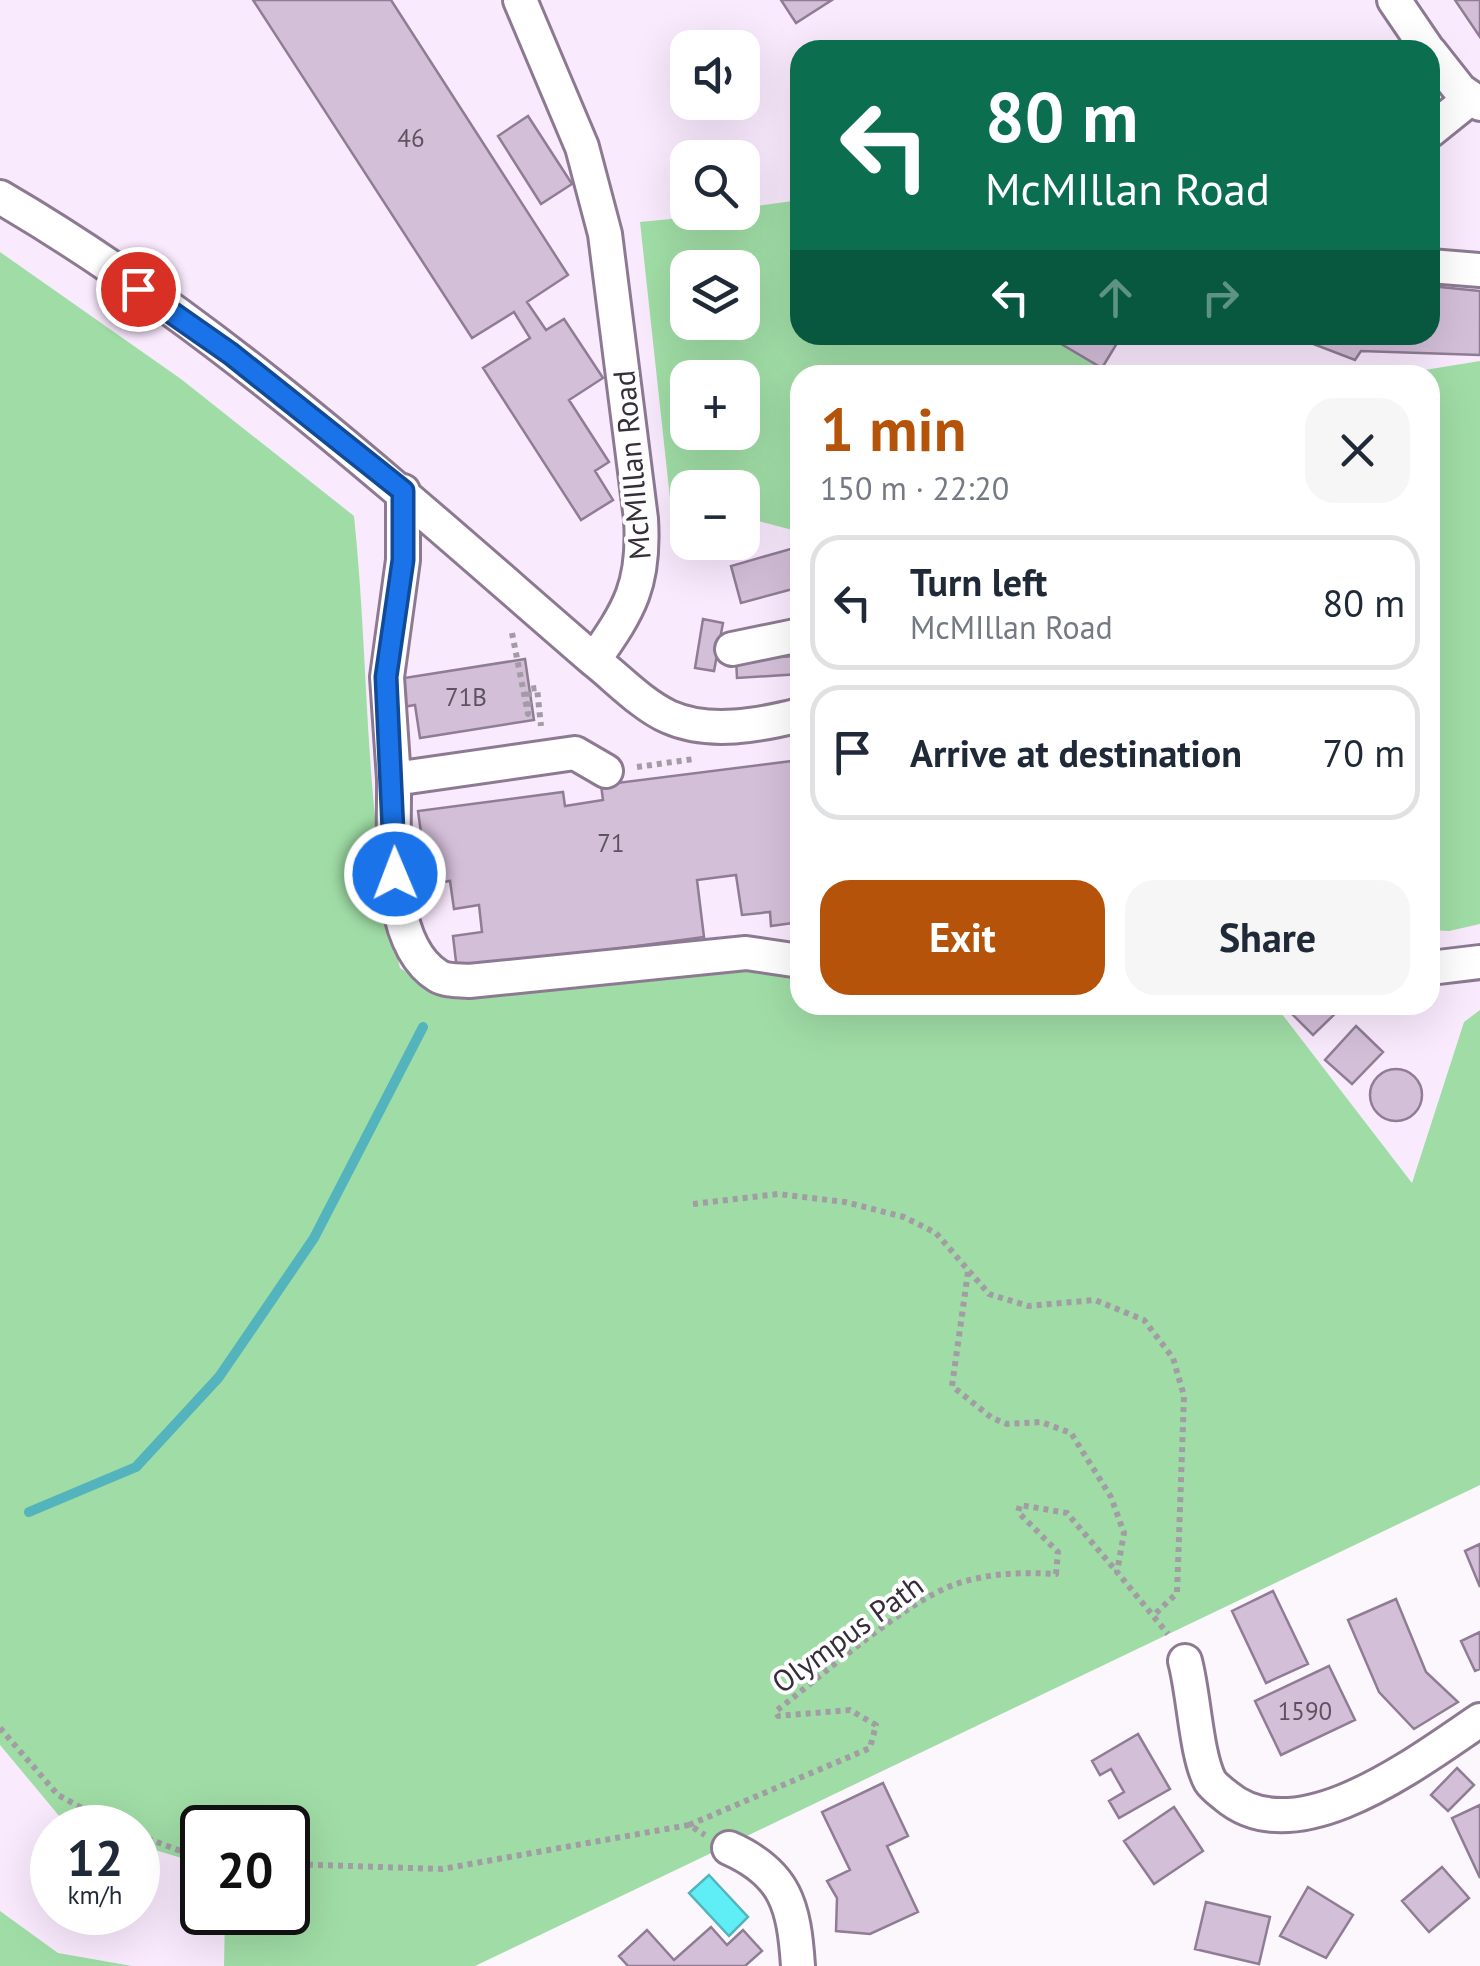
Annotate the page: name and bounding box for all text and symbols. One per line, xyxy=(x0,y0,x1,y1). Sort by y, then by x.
map controls xyxy=(670,30,760,560)
button: sound xyxy=(670,30,760,120)
text: 80 m xyxy=(985,71,1138,161)
icon: left xyxy=(820,80,950,210)
house number: 46 xyxy=(397,122,425,154)
button: search xyxy=(670,140,760,230)
text: McMIllan Road xyxy=(985,159,1270,217)
pin xyxy=(96,247,181,332)
button: layers xyxy=(670,250,760,340)
icon: arrive xyxy=(111,262,166,317)
icon: left xyxy=(983,270,1038,325)
icon: ahead xyxy=(1088,270,1143,325)
icon: right xyxy=(1193,270,1248,325)
button: + xyxy=(670,360,760,450)
street label: McMIllan Road xyxy=(603,369,659,561)
text: 1 min xyxy=(820,390,966,468)
button: close xyxy=(1305,398,1410,503)
text: 150 m · 22:20 xyxy=(820,467,1009,509)
button: − xyxy=(670,470,760,560)
text: Turn left xyxy=(910,557,1047,606)
icon: left xyxy=(825,575,880,630)
text: 80 m xyxy=(1323,578,1405,627)
text: McMIllan Road xyxy=(910,606,1113,648)
house number: 71B xyxy=(445,681,487,713)
icon: arrive xyxy=(825,725,880,780)
text: Arrive at destination xyxy=(910,728,1242,777)
text: 70 m xyxy=(1323,728,1405,777)
position arrow xyxy=(343,822,447,926)
house number: 71 xyxy=(597,827,625,859)
button: Exit xyxy=(820,880,1105,995)
button: Share xyxy=(1125,880,1410,995)
street label: Olympus Path xyxy=(764,1565,930,1701)
house number: 1590 xyxy=(1278,1695,1332,1727)
speed limit sign: 20 xyxy=(180,1805,310,1935)
text: 12 xyxy=(67,1825,123,1890)
text: km/h xyxy=(68,1879,122,1911)

